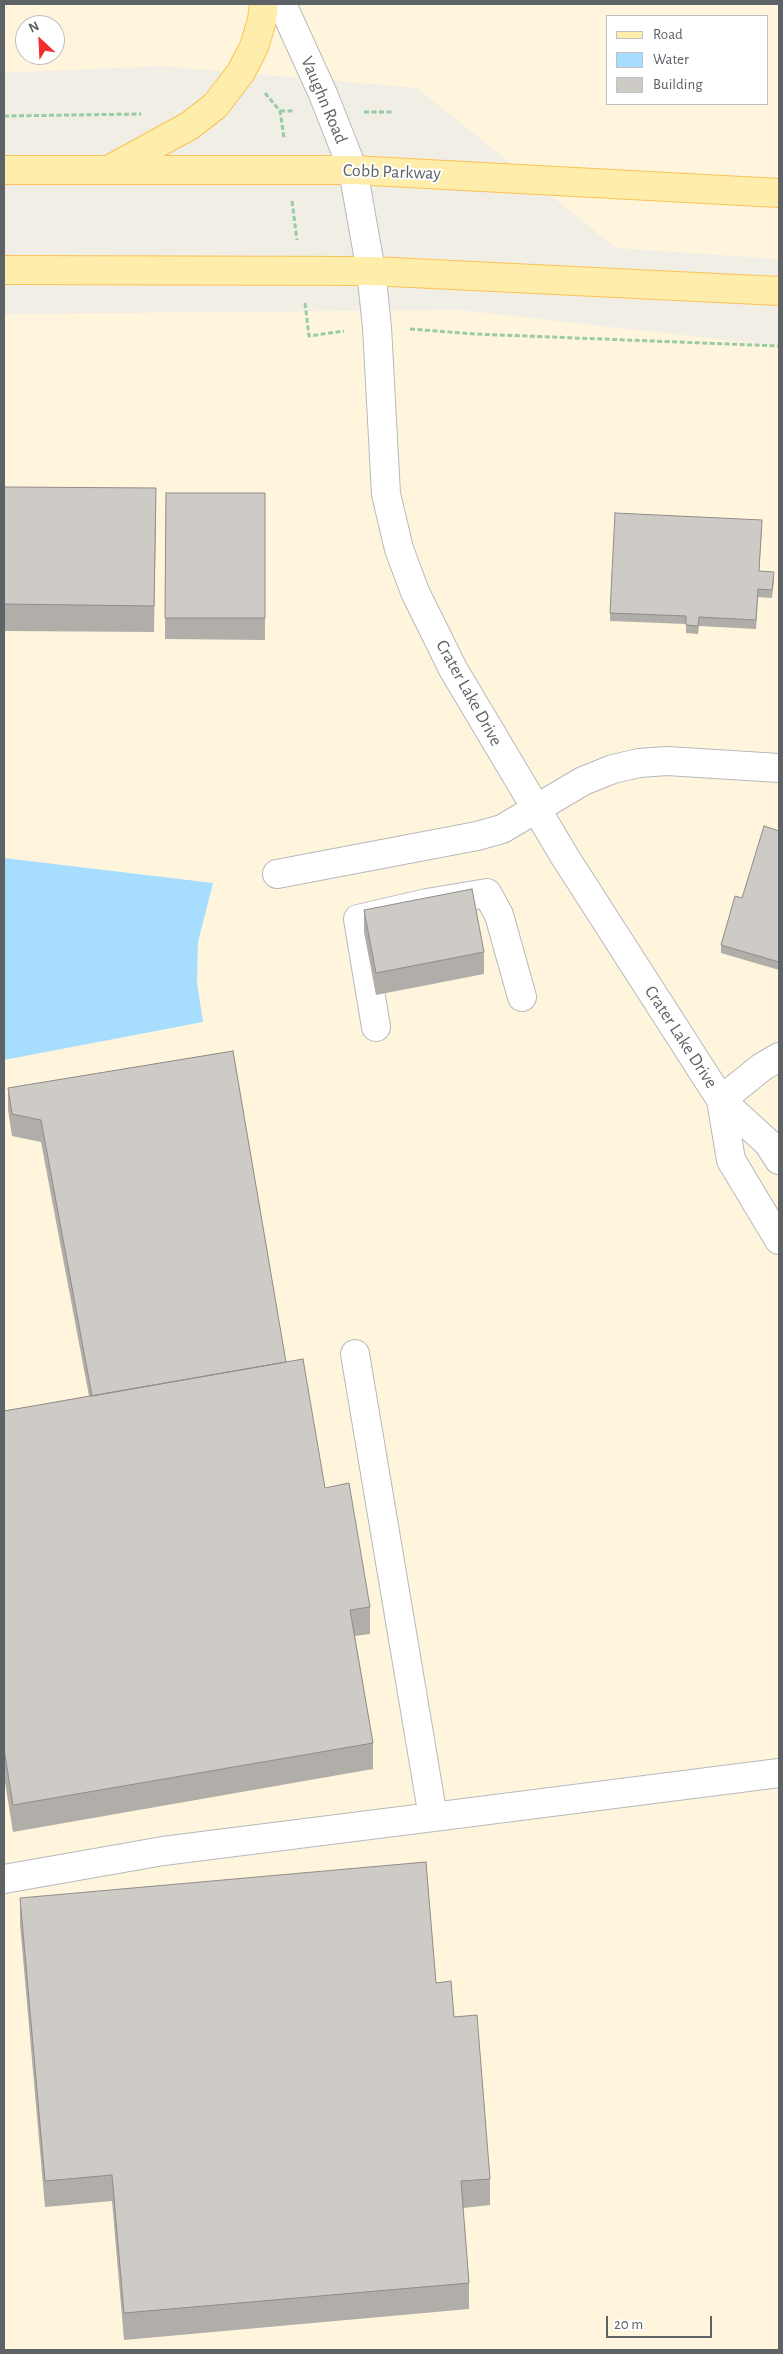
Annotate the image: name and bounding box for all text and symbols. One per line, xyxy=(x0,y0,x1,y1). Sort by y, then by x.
north arrow xyxy=(15,15,65,65)
legend xyxy=(606,15,768,105)
text: N xyxy=(27,19,41,36)
text: Road xyxy=(653,27,683,42)
text: Water xyxy=(653,52,689,67)
street label: Vaughn Road xyxy=(296,53,352,147)
text: Building xyxy=(653,77,703,92)
street label: Cobb Parkway xyxy=(343,159,441,185)
street label: Crater Lake Drive xyxy=(431,636,507,750)
street label: Crater Lake Drive xyxy=(640,982,722,1092)
scale bar xyxy=(608,2306,714,2338)
text: 20 m xyxy=(614,2317,643,2332)

